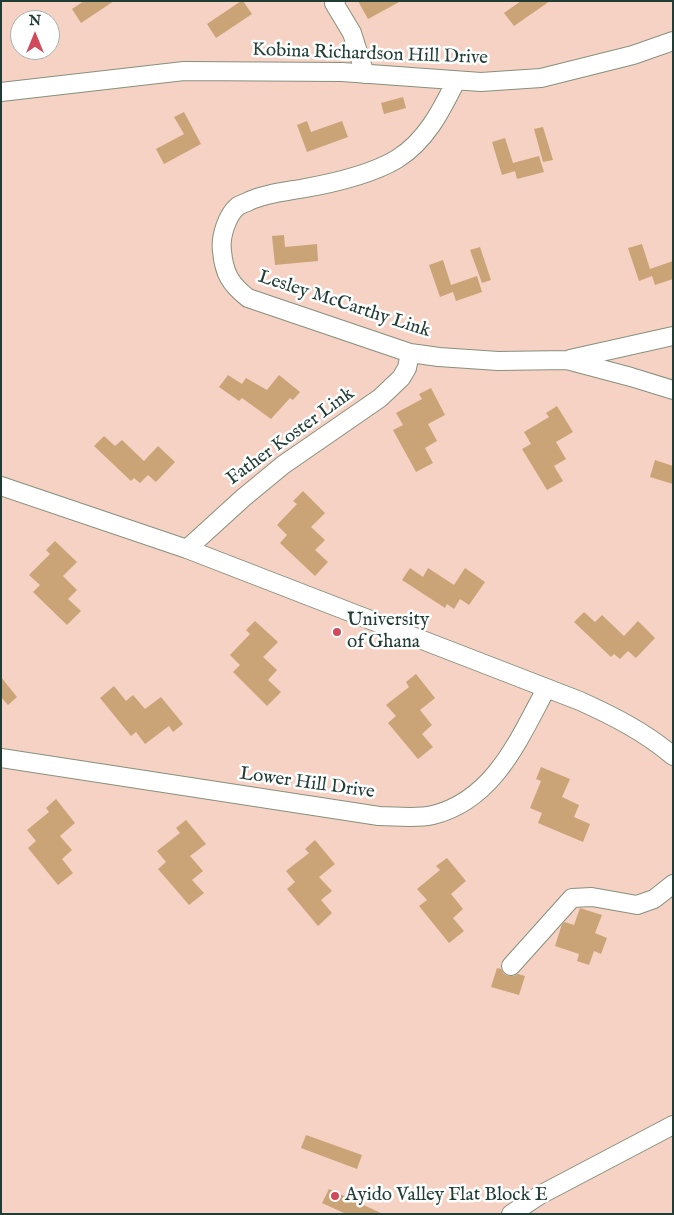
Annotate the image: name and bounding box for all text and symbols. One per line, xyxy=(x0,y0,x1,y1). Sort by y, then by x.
north arrow xyxy=(10,10,60,60)
text: N xyxy=(29,12,41,30)
street label: Kobina Richardson Hill Drive xyxy=(252,39,488,71)
street label: Lesley McCarthy Link xyxy=(255,266,433,344)
street label: Father Koster Link xyxy=(223,383,359,491)
place label: University of Ghana xyxy=(347,610,429,654)
marker: University of Ghana xyxy=(331,626,343,638)
street label: Lower Hill Drive xyxy=(238,763,376,805)
place label: Ayido Valley Flat Block E xyxy=(345,1185,548,1207)
marker: Ayido Valley Flat Block E xyxy=(329,1190,341,1202)

